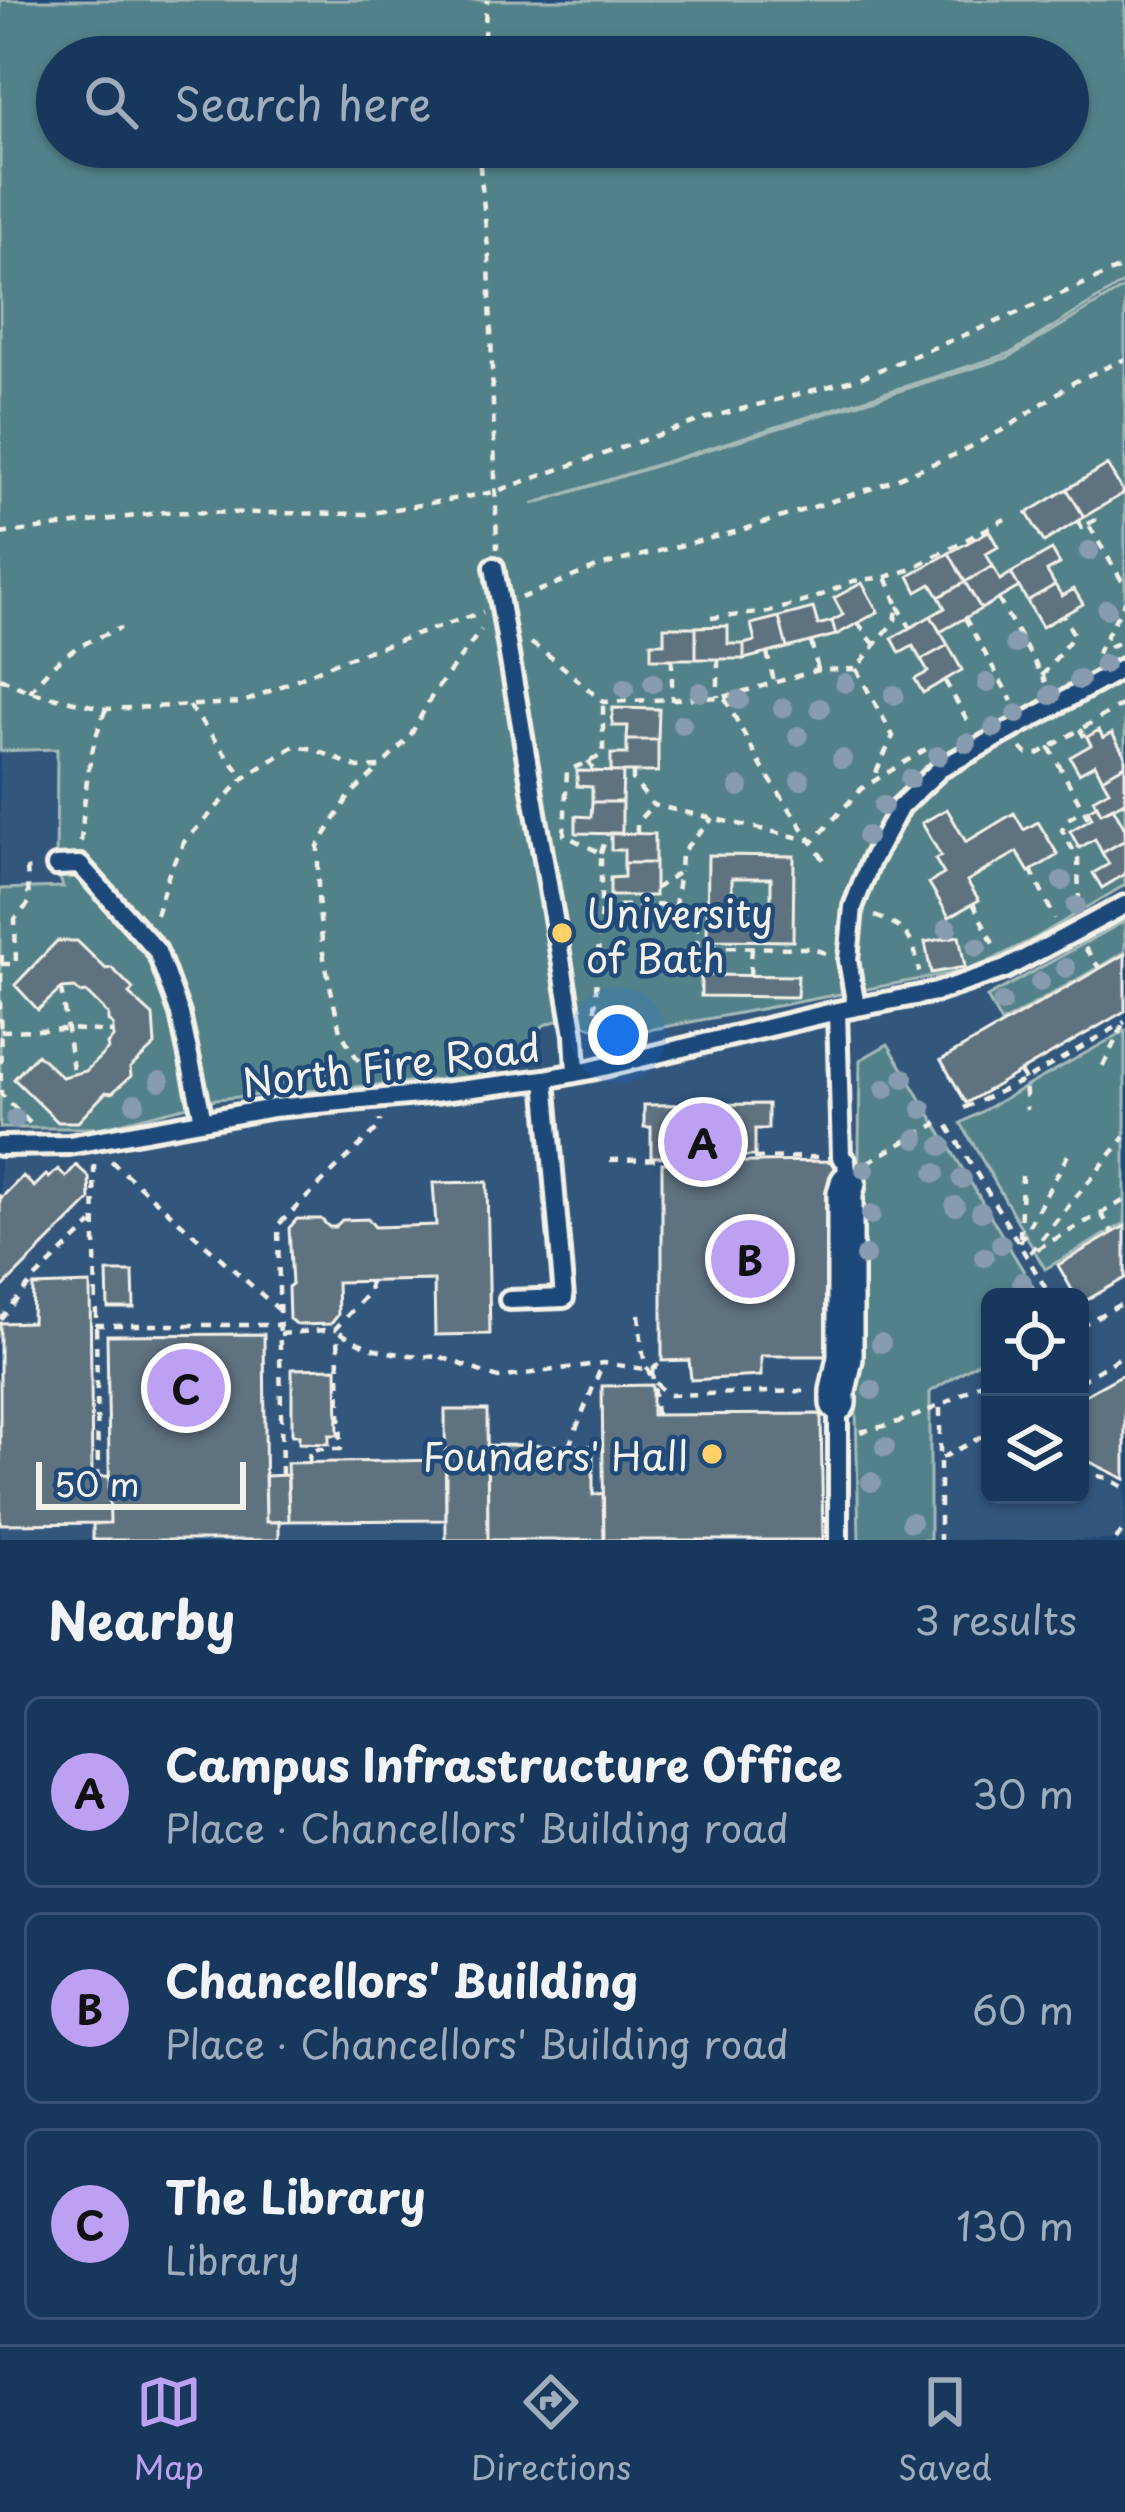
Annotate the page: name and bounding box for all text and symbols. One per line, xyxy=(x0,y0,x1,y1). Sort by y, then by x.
search box xyxy=(36,36,1089,168)
text: Search here xyxy=(174,68,431,136)
icon: search xyxy=(78,69,144,135)
place label: University of Bath xyxy=(586,882,773,986)
marker: University of Bath xyxy=(549,920,575,946)
your location xyxy=(588,1005,648,1065)
street label: North Fire Road xyxy=(239,1015,543,1111)
pin: A xyxy=(664,1097,742,1187)
pin: B xyxy=(711,1214,789,1304)
map controls xyxy=(981,1288,1089,1504)
button: locate xyxy=(981,1288,1089,1396)
pin: C xyxy=(147,1343,225,1433)
button: layers xyxy=(981,1396,1089,1504)
place label: Founders' Hall xyxy=(422,1425,688,1484)
marker: Founders' Hall xyxy=(699,1441,725,1467)
scale bar xyxy=(36,1456,246,1509)
text: 50 m xyxy=(54,1458,140,1508)
text: Nearby xyxy=(48,1580,235,1657)
text: 3 results xyxy=(914,1589,1077,1648)
text: Campus Infrastructure Office xyxy=(165,1729,843,1797)
text: A xyxy=(75,1763,105,1822)
text: 30 m xyxy=(971,1763,1074,1822)
text: Place · Chancellors' Building road xyxy=(165,1797,789,1856)
text: Chancellors' Building xyxy=(165,1945,638,2013)
text: B xyxy=(77,1979,103,2038)
text: 60 m xyxy=(972,1979,1074,2038)
text: Place · Chancellors' Building road xyxy=(165,2013,789,2072)
text: The Library xyxy=(165,2161,426,2229)
text: C xyxy=(75,2195,105,2254)
text: 130 m xyxy=(956,2195,1074,2254)
text: Library xyxy=(165,2229,300,2288)
tab: Map xyxy=(133,2369,204,2491)
tab: Directions xyxy=(471,2369,631,2491)
tab: Saved xyxy=(898,2369,992,2491)

